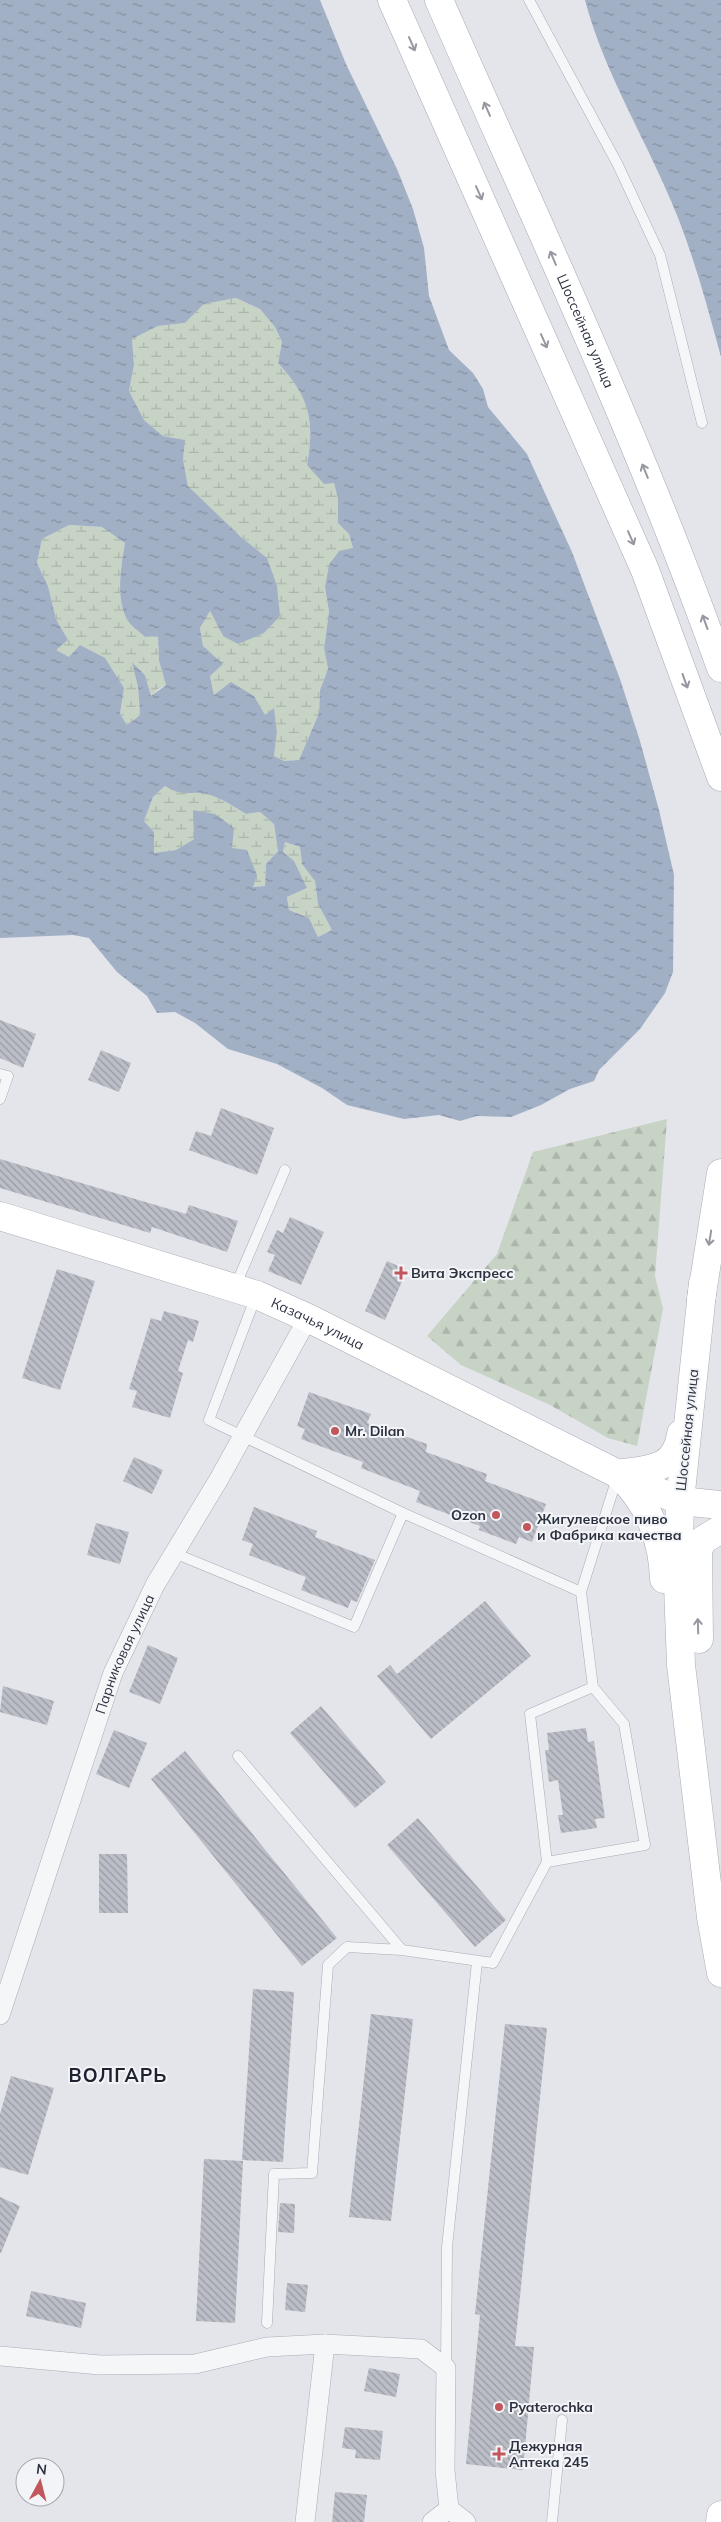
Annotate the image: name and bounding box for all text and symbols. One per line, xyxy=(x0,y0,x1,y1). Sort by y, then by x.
one-way arrow xyxy=(408,36,418,51)
one-way arrow xyxy=(482,102,492,117)
one-way arrow xyxy=(474,185,484,200)
one-way arrow xyxy=(547,250,556,265)
street label: Шоссейная улица xyxy=(553,271,618,391)
one-way arrow xyxy=(539,333,549,348)
one-way arrow xyxy=(639,464,649,479)
one-way arrow xyxy=(626,530,636,545)
one-way arrow xyxy=(700,615,709,630)
one-way arrow xyxy=(681,673,690,689)
one-way arrow xyxy=(705,1230,715,1246)
place label: Вита Экспресс xyxy=(411,1264,514,1282)
marker: Вита Экспресс xyxy=(395,1267,407,1279)
street label: Казачья улица xyxy=(268,1294,367,1354)
street label: Шоссейная улица xyxy=(672,1368,702,1492)
place label: Mr. Dilan xyxy=(345,1422,405,1440)
marker: Mr. Dilan xyxy=(329,1425,341,1437)
place label: Ozon xyxy=(451,1506,486,1524)
marker: Ozon xyxy=(490,1509,502,1521)
place label: Жигулевское пиво и Фабрика качества xyxy=(537,1510,682,1544)
marker: Жигулевское пиво и Фабрика качества xyxy=(521,1521,533,1533)
street label: Парниковая улица xyxy=(91,1591,158,1716)
one-way arrow xyxy=(693,1619,703,1635)
district label: ВОЛГАРЬ xyxy=(69,2063,167,2087)
place label: Pyaterochka xyxy=(509,2398,593,2416)
marker: Pyaterochka xyxy=(493,2401,505,2413)
place label: Дежурная Аптека 245 xyxy=(509,2437,589,2471)
marker: Дежурная Аптека 245 xyxy=(493,2448,505,2460)
north arrow xyxy=(15,2457,65,2507)
text: N xyxy=(35,2460,48,2479)

